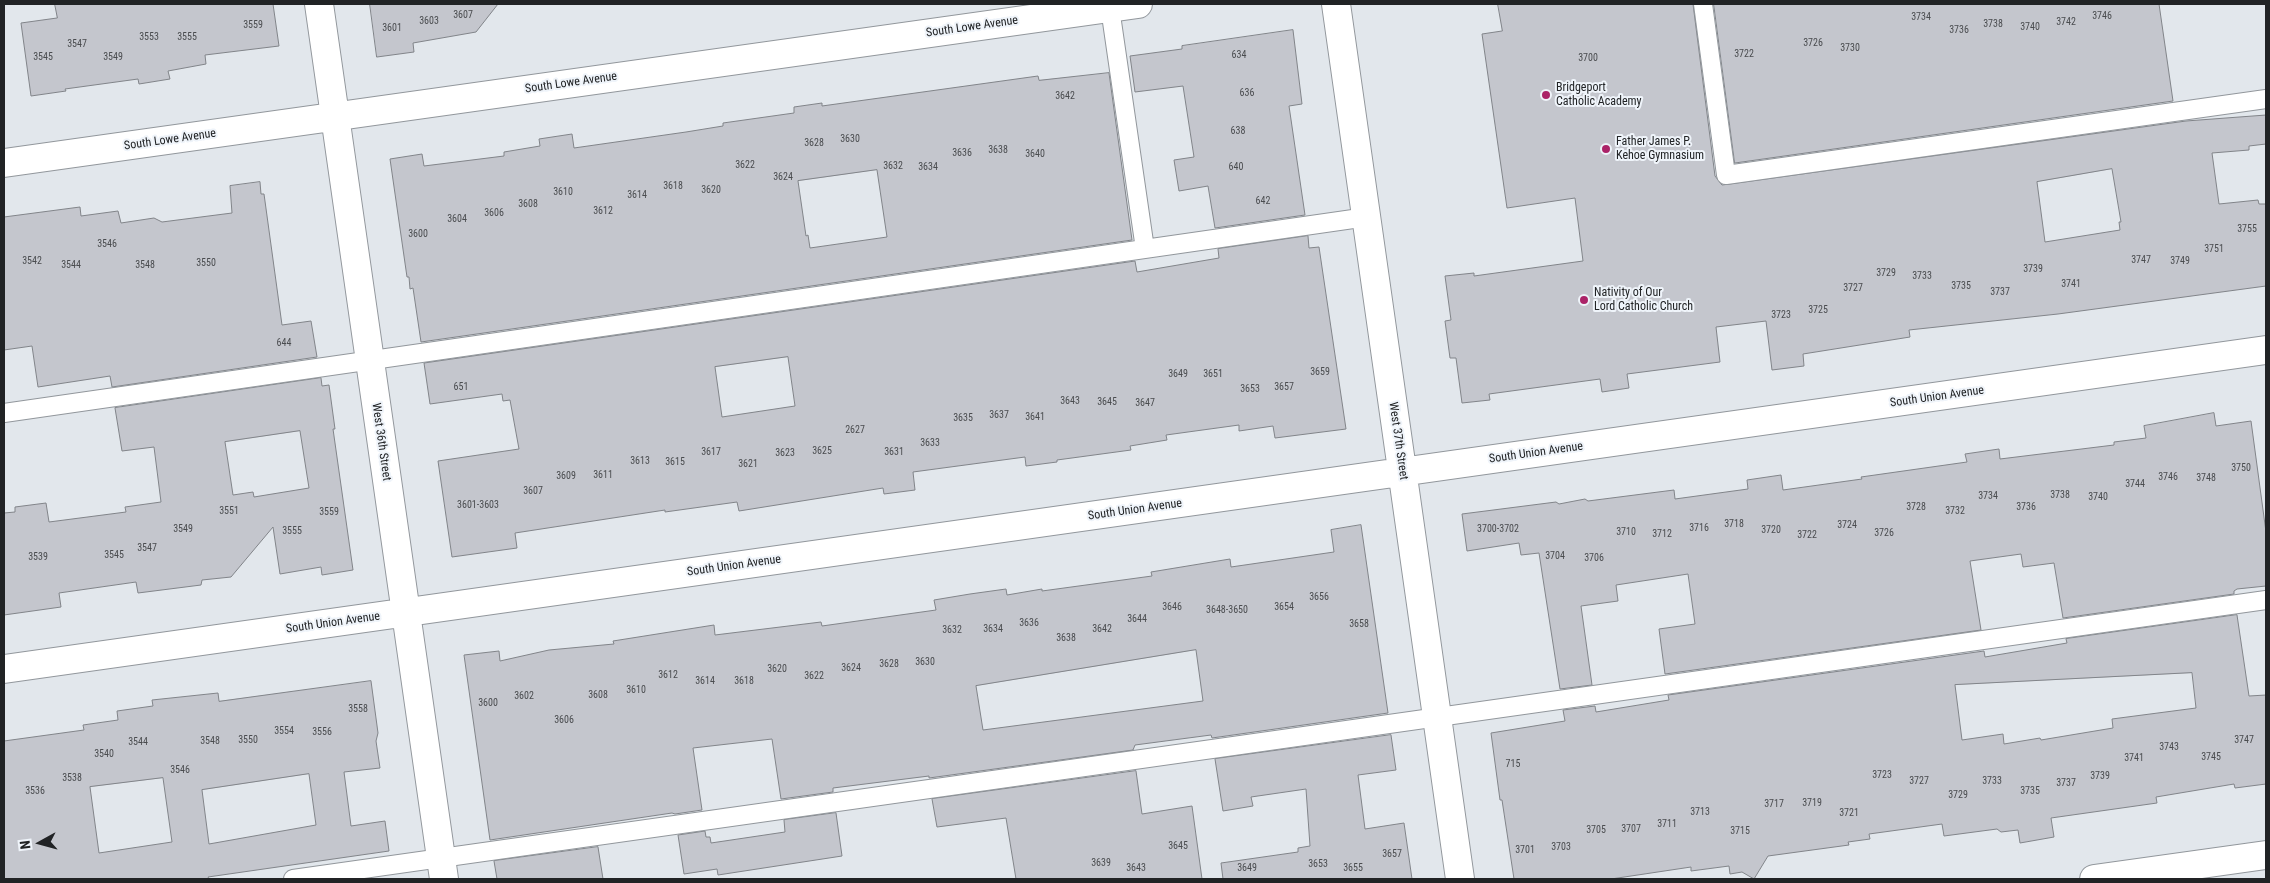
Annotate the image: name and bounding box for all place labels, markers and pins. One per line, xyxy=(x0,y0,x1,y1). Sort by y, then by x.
place label: Bridgeport Catholic Academy xyxy=(1556,81,1642,109)
marker: Bridgeport Catholic Academy xyxy=(1540,89,1552,101)
place label: Father James P. Kehoe Gymnasium xyxy=(1616,135,1704,163)
marker: Father James P. Kehoe Gymnasium xyxy=(1600,143,1612,155)
place label: Nativity of Our Lord Catholic Church xyxy=(1594,286,1693,314)
marker: Nativity of Our Lord Catholic Church xyxy=(1578,294,1590,306)

